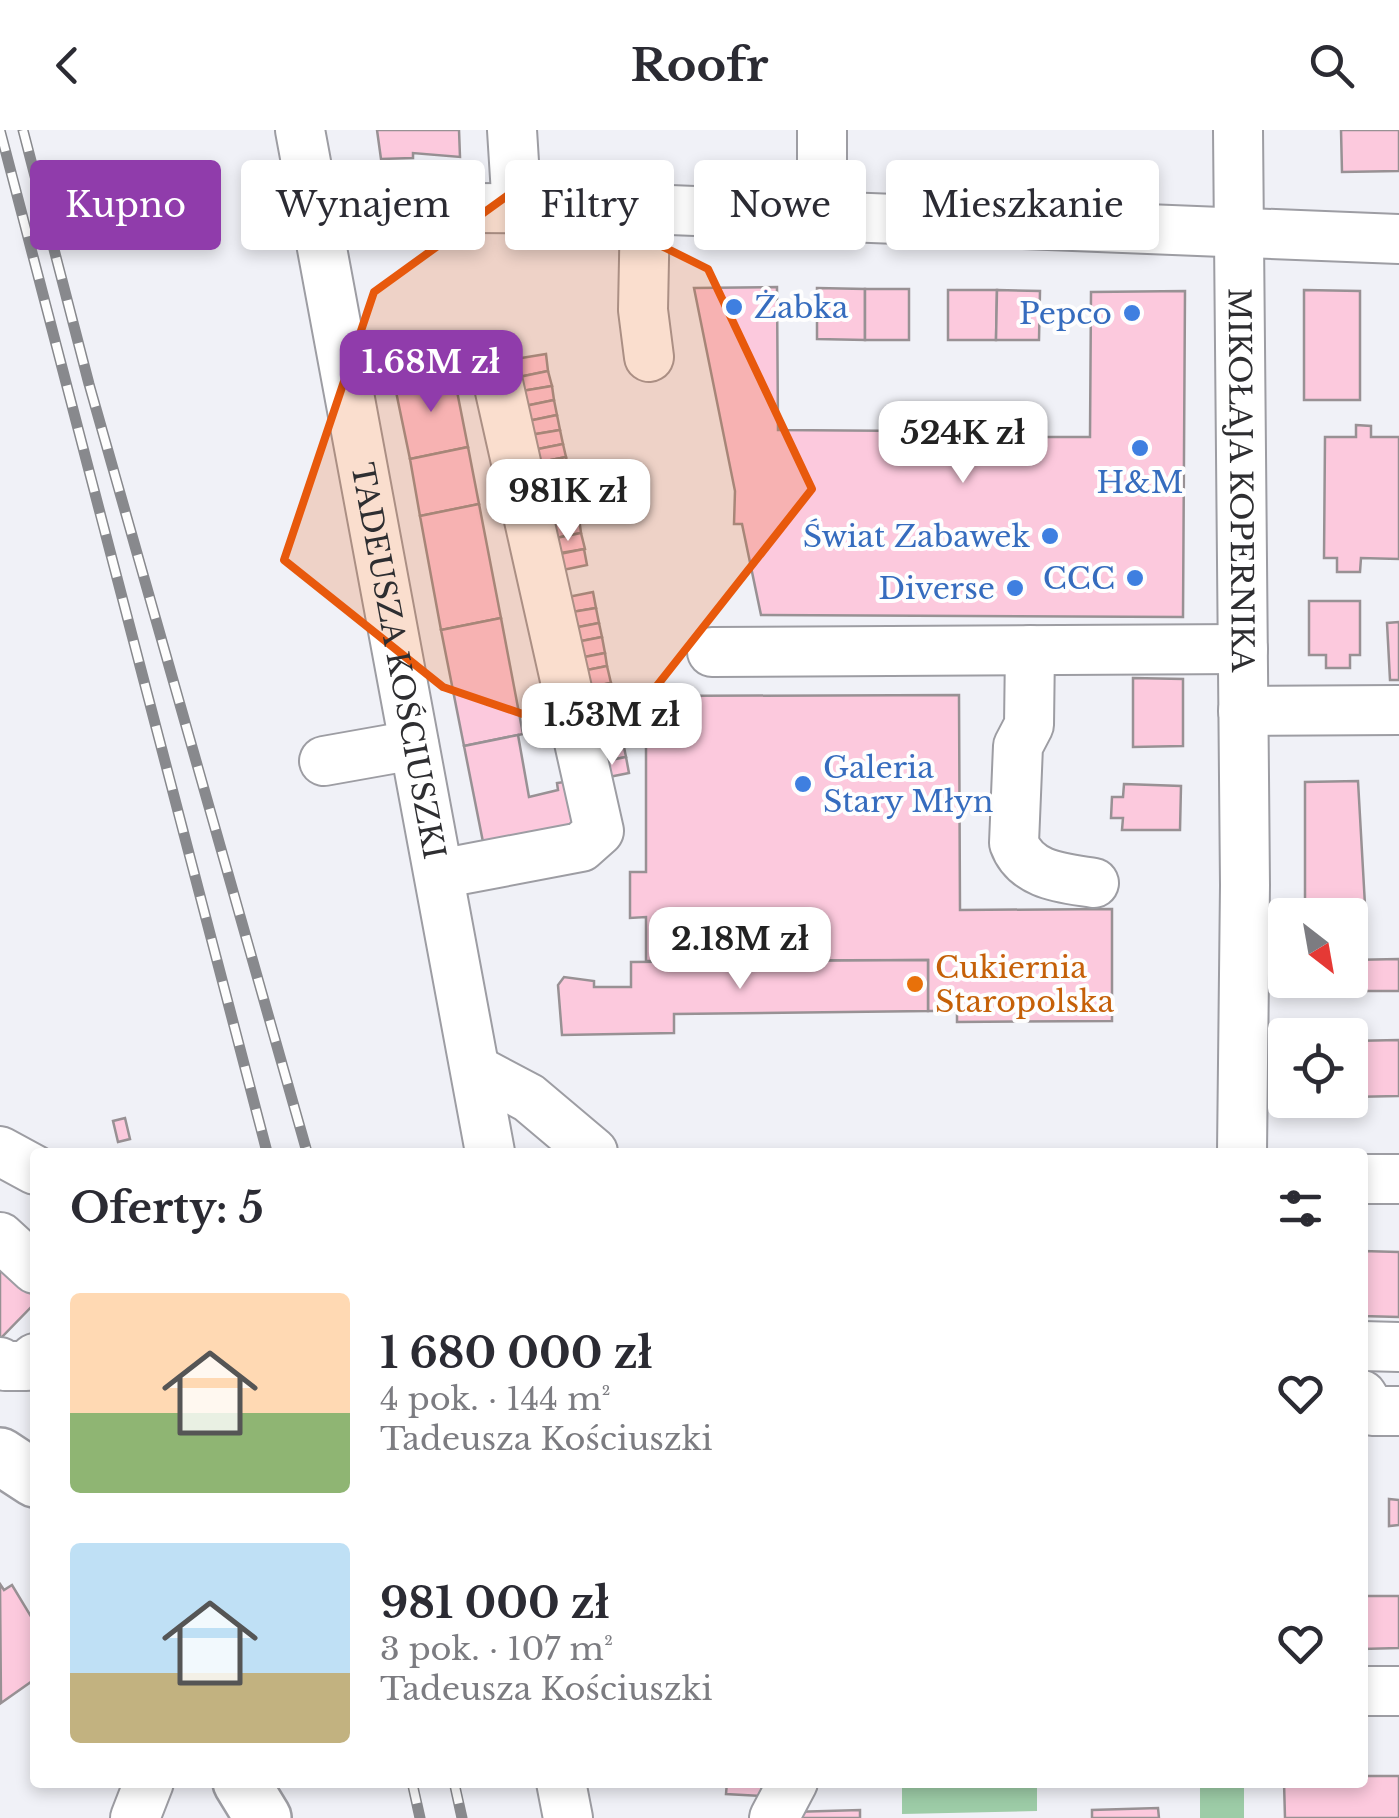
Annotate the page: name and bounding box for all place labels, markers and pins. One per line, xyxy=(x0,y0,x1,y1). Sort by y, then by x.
place label: Żabka xyxy=(754,289,849,326)
place label: Pepco xyxy=(1019,295,1112,332)
marker: Żabka xyxy=(723,296,745,318)
marker: Pepco xyxy=(1121,302,1143,324)
pin: 1.68M zł xyxy=(328,330,534,415)
pin: 524K zł xyxy=(871,401,1055,486)
marker: H&M xyxy=(1129,437,1151,459)
pin: 981K zł xyxy=(476,459,660,544)
place label: H&M xyxy=(1097,464,1183,501)
place label: Świat Zabawek xyxy=(803,518,1031,555)
marker: Świat Zabawek xyxy=(1039,525,1061,547)
place label: CCC xyxy=(1043,560,1115,597)
marker: CCC xyxy=(1124,567,1146,589)
place label: Diverse xyxy=(878,570,995,607)
marker: Diverse xyxy=(1004,577,1026,599)
pin: 1.53M zł xyxy=(509,683,715,768)
place label: Galeria Stary Młyn xyxy=(823,749,994,820)
marker: Galeria Stary Młyn xyxy=(792,773,814,795)
pin: 2.18M zł xyxy=(637,907,843,992)
place label: Cukiernia Staropolska xyxy=(935,949,1115,1020)
marker: Cukiernia Staropolska xyxy=(904,973,926,995)

